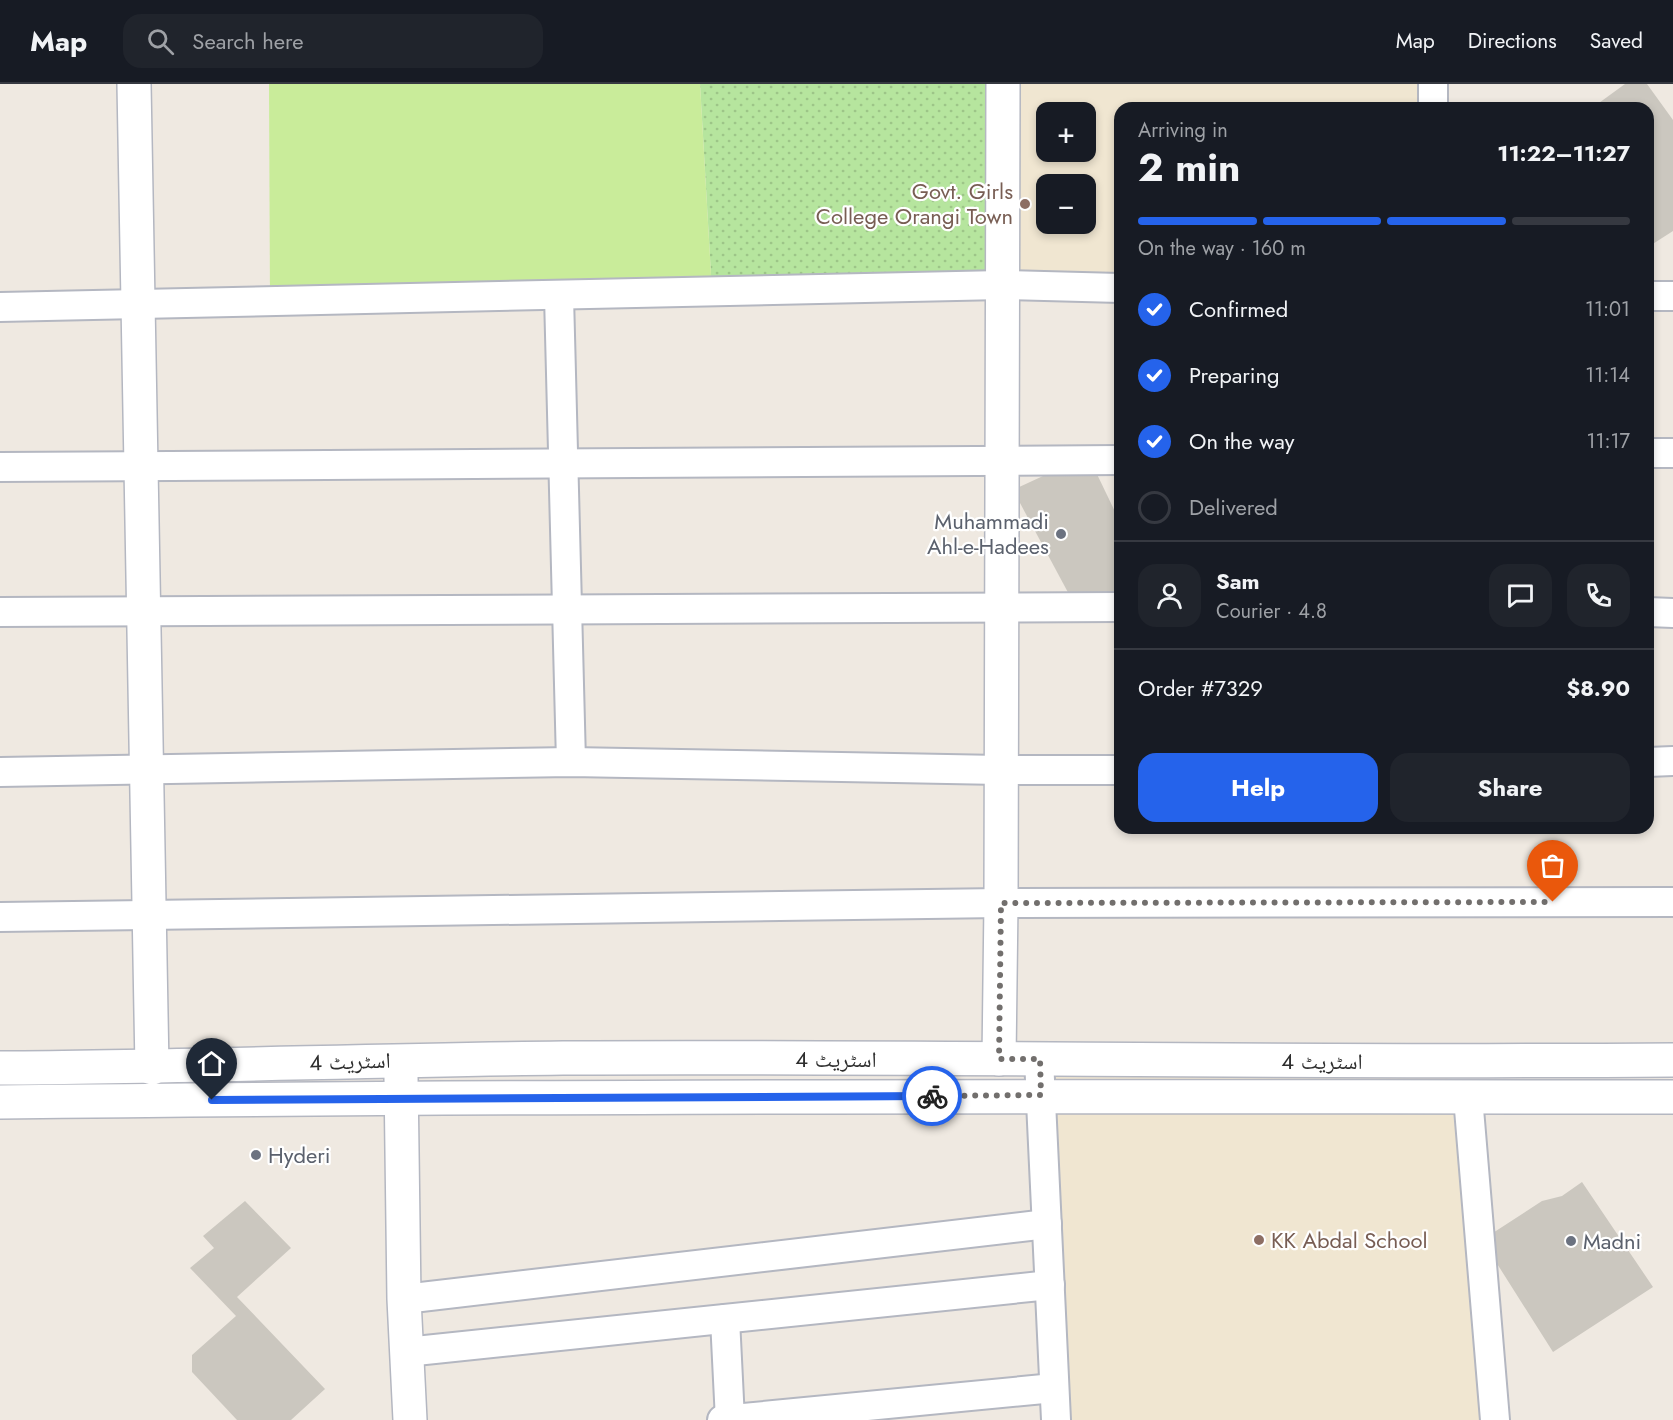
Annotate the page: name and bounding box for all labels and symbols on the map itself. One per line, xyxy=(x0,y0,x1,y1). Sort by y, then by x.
place label: Govt. Girls College Orangi Town xyxy=(816,175,1013,232)
marker: Govt. Girls College Orangi Town xyxy=(1018,197,1032,211)
place label: Muhammadi Ahl-e-Hadees xyxy=(927,505,1049,562)
marker: Muhammadi Ahl-e-Hadees xyxy=(1054,527,1068,541)
pin xyxy=(1527,840,1578,902)
pin xyxy=(186,1038,237,1100)
street label: اسٹریٹ 4 xyxy=(795,1043,877,1075)
street label: اسٹریٹ 4 xyxy=(309,1044,391,1078)
street label: اسٹریٹ 4 xyxy=(1281,1045,1363,1077)
courier xyxy=(902,1066,962,1126)
place label: Hyderi xyxy=(268,1139,331,1171)
marker: Hyderi xyxy=(249,1148,263,1162)
place label: KK Abdal School xyxy=(1271,1224,1428,1256)
place label: Madni xyxy=(1583,1225,1641,1257)
marker: KK Abdal School xyxy=(1252,1233,1266,1247)
marker: Madni xyxy=(1564,1234,1578,1248)

